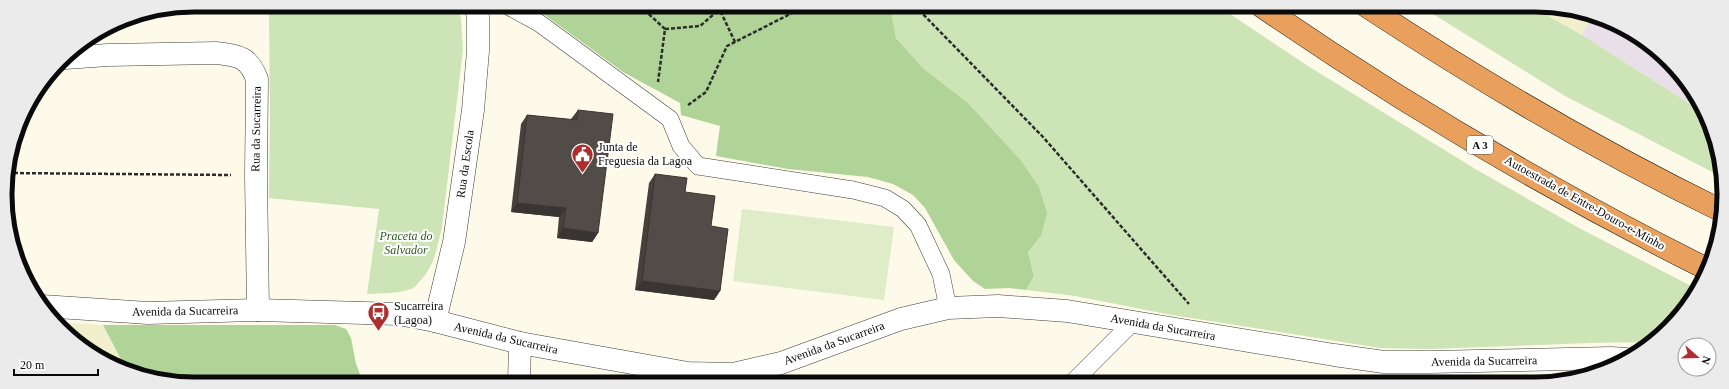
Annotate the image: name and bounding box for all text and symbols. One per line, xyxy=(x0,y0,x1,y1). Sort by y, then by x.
street label: Rua da Sucarreira xyxy=(248,85,264,172)
street label: Rua da Escola xyxy=(453,128,477,199)
road number: A 3 xyxy=(1467,136,1493,154)
place label: Junta de Freguesia da Lagoa xyxy=(598,140,693,168)
public building icon: Junta de Freguesia da Lagoa xyxy=(570,141,596,174)
street label: Autoestrada de Entre-Douro-e-Minho xyxy=(1502,153,1668,253)
park label: Praceta do Salvador xyxy=(379,229,433,257)
place label: Sucarreira (Lagoa) xyxy=(394,299,444,327)
bus stop icon: Sucarreira (Lagoa) xyxy=(366,300,392,333)
street label: Avenida da Sucarreira xyxy=(132,303,239,319)
street label: Avenida da Sucarreira xyxy=(1109,311,1217,343)
street label: Avenida da Sucarreira xyxy=(782,318,887,368)
street label: Avenida da Sucarreira xyxy=(453,319,560,357)
north arrow xyxy=(1677,337,1717,377)
scale bar xyxy=(14,351,98,377)
street label: Avenida da Sucarreira xyxy=(1431,353,1538,369)
text: N xyxy=(1699,355,1713,366)
text: 20 m xyxy=(20,358,45,372)

